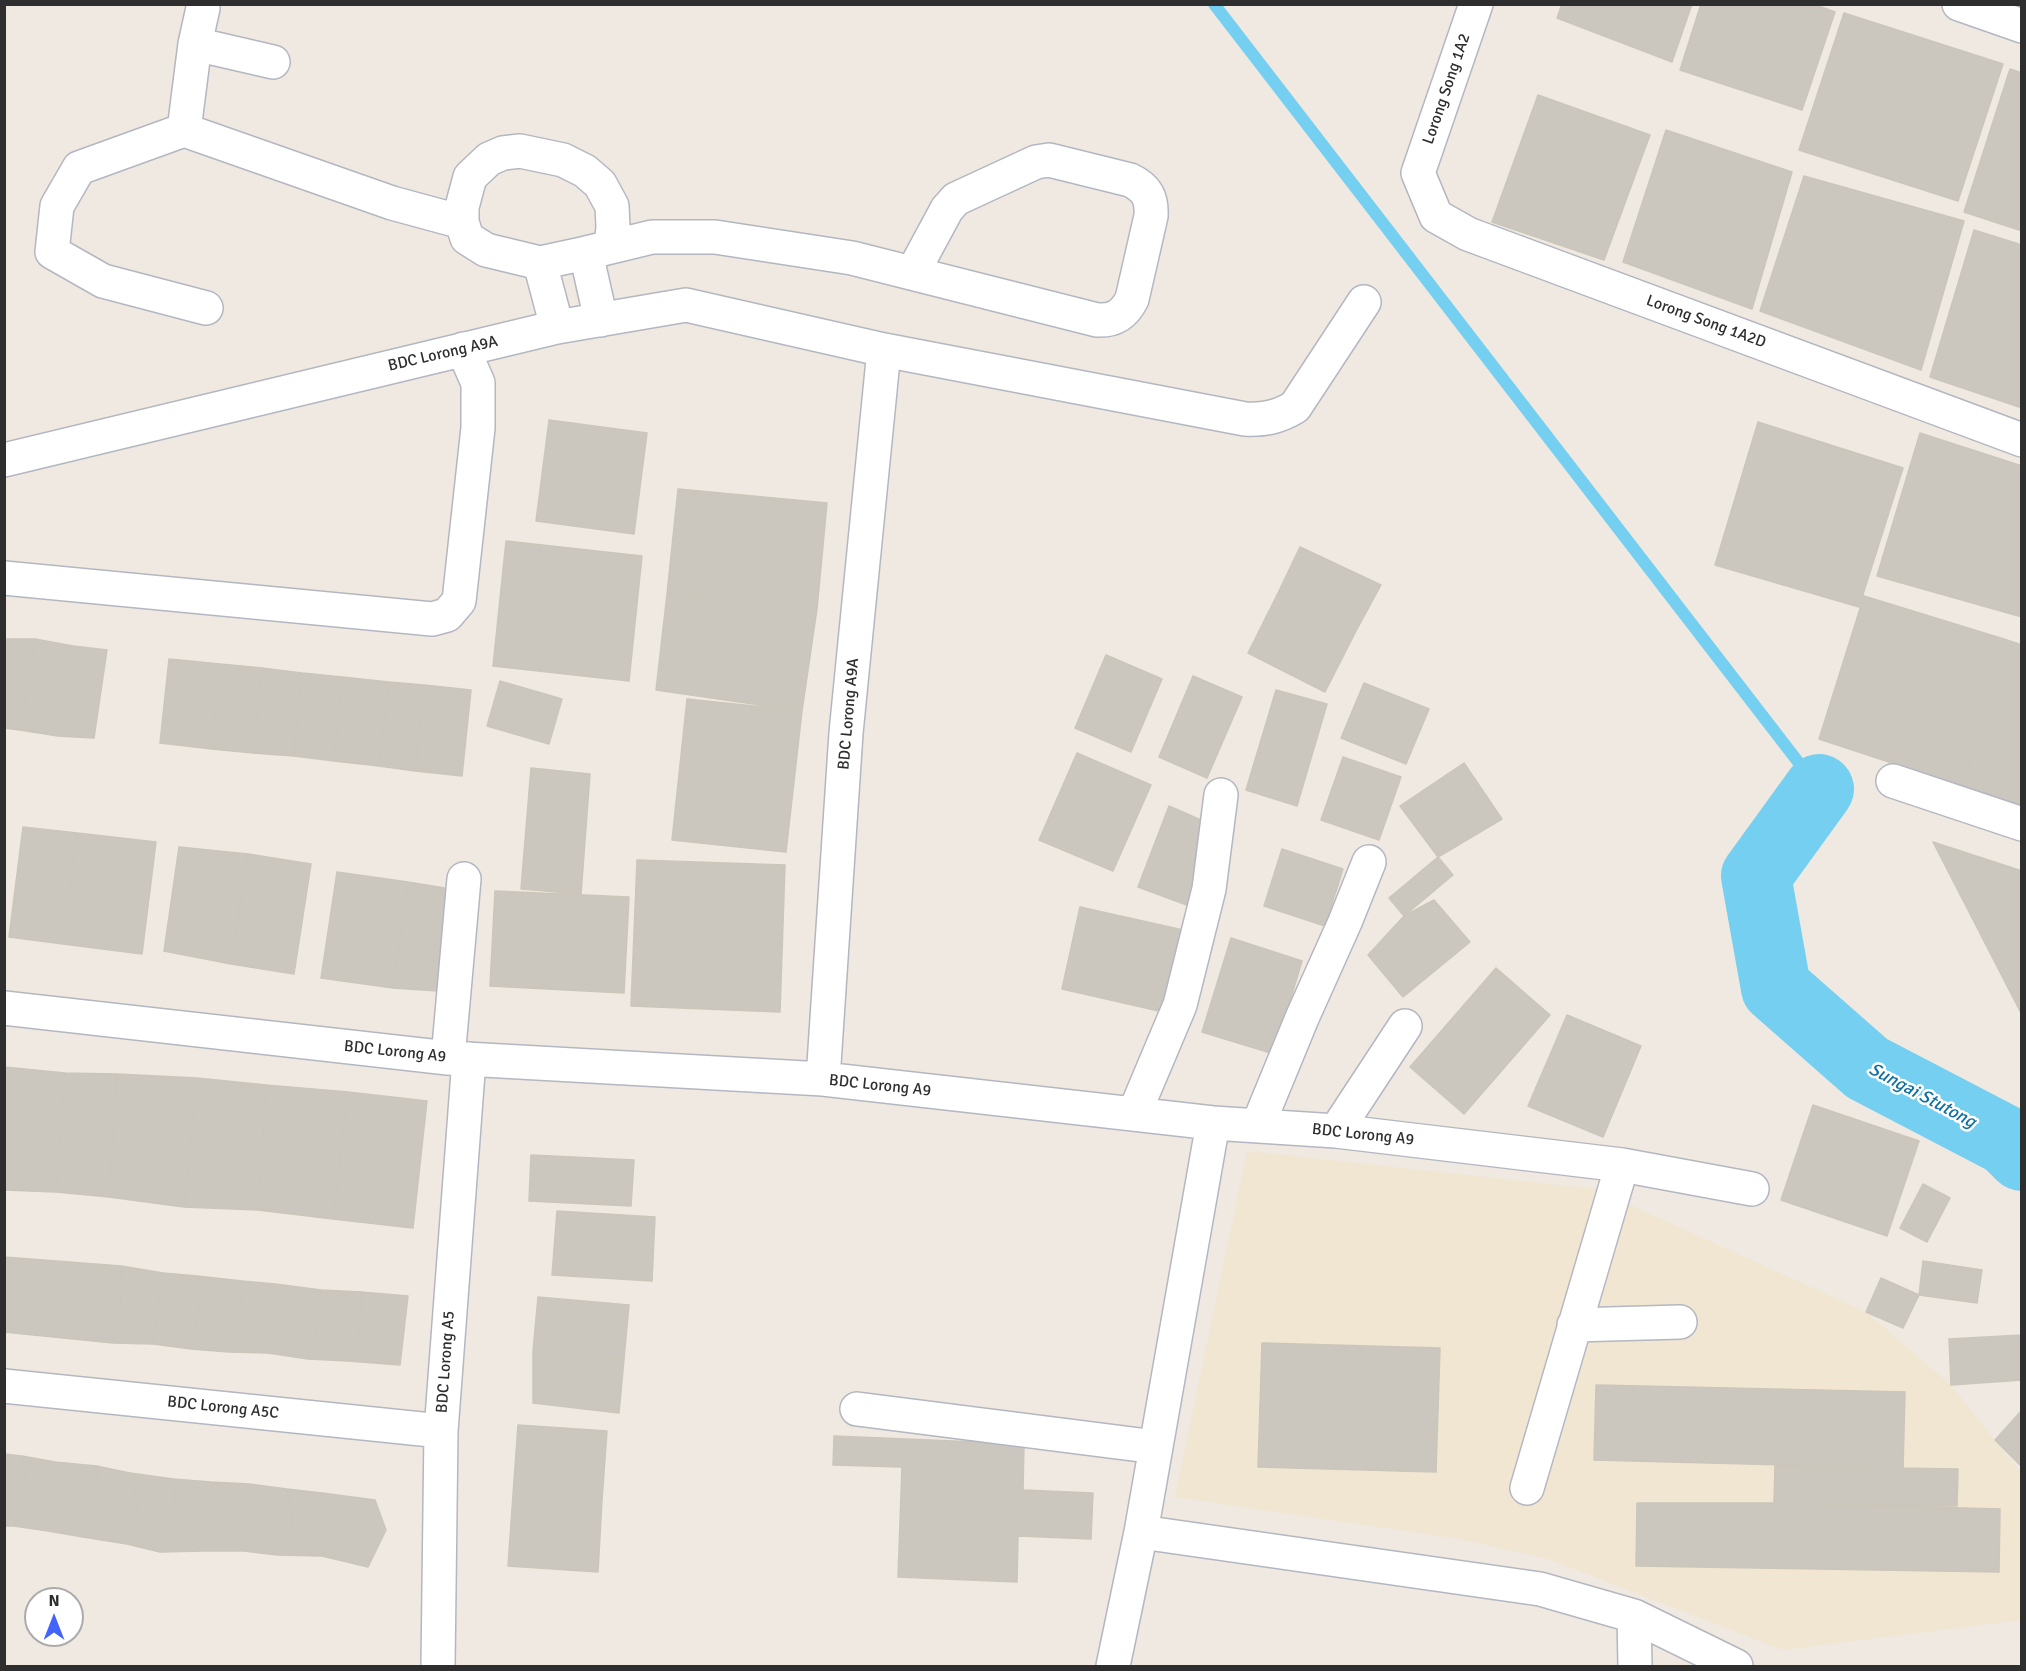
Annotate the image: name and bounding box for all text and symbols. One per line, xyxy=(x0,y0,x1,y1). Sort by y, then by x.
street label: Lorong Song 1A2 xyxy=(1419,31,1475,147)
street label: Lorong Song 1A2D xyxy=(1643,291,1769,353)
street label: BDC Lorong A9A xyxy=(386,332,500,376)
street label: BDC Lorong A9A xyxy=(835,657,863,771)
street label: BDC Lorong A9 xyxy=(343,1037,447,1067)
water label: Sungai Stutong xyxy=(1865,1059,1979,1133)
street label: BDC Lorong A9 xyxy=(828,1071,932,1101)
street label: BDC Lorong A9 xyxy=(1311,1120,1415,1150)
street label: BDC Lorong A5 xyxy=(433,1310,459,1414)
street label: BDC Lorong A5C xyxy=(166,1393,280,1423)
north arrow xyxy=(24,1587,84,1647)
text: N xyxy=(48,1591,60,1611)

